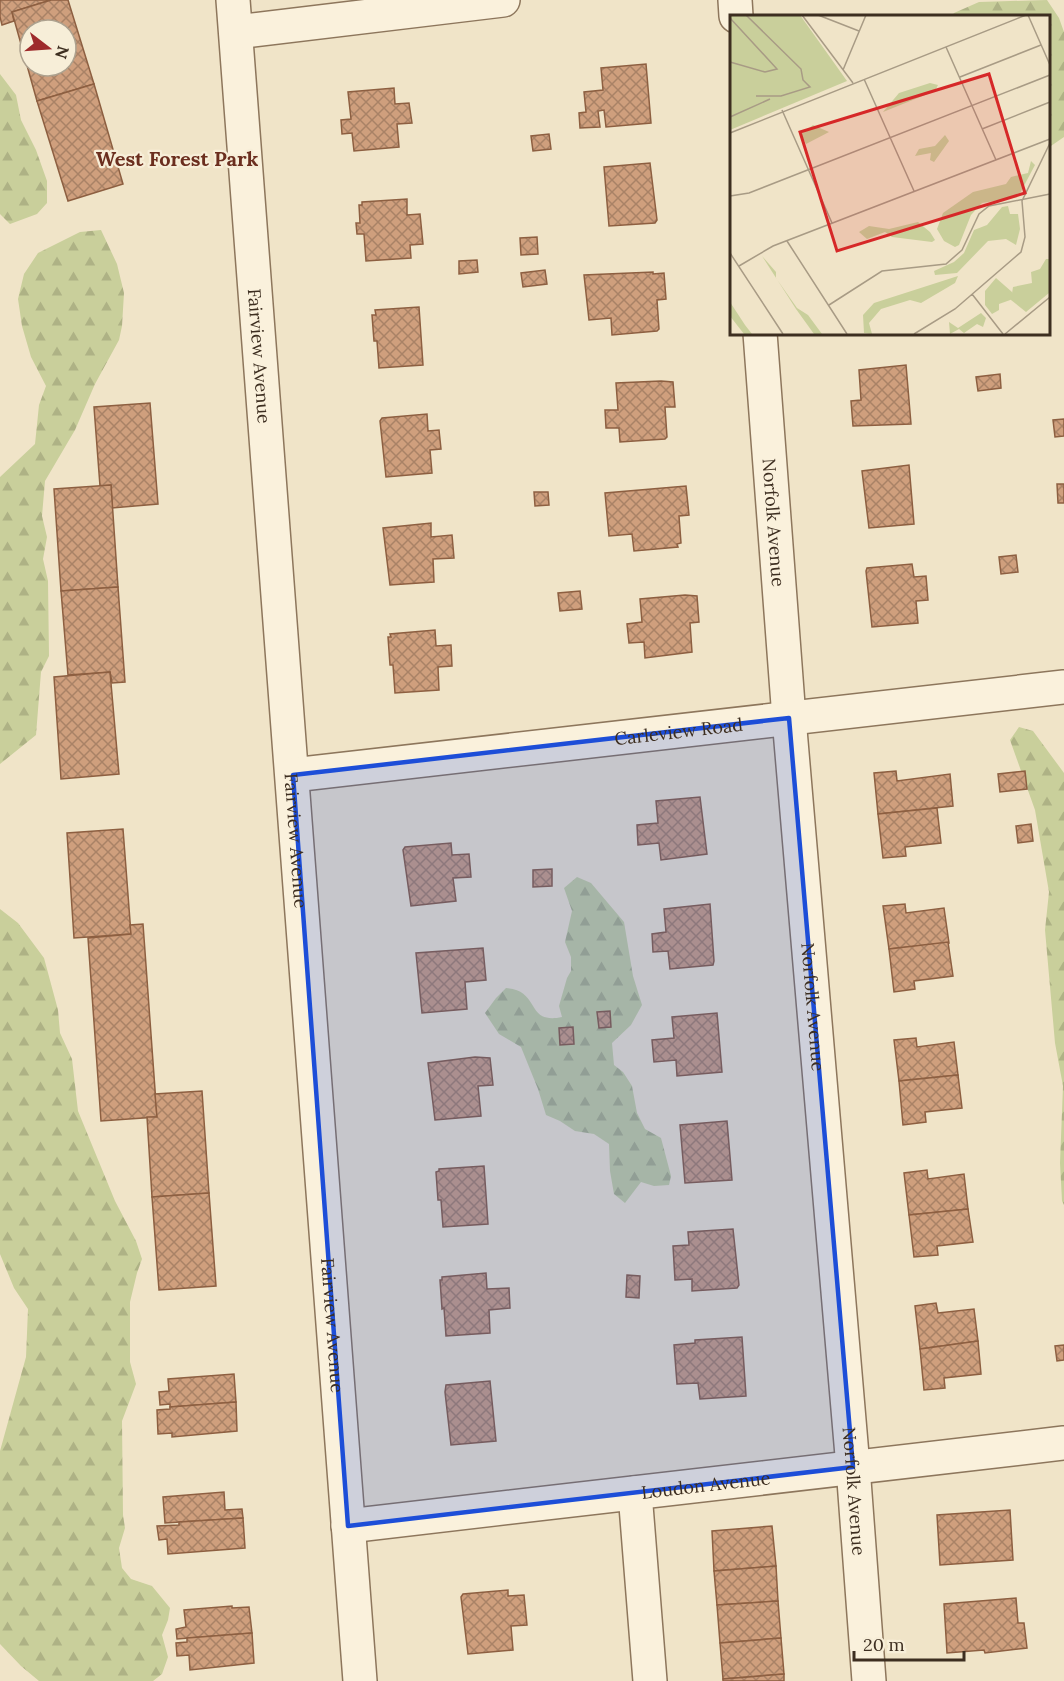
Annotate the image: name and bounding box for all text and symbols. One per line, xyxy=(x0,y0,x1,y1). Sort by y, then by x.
inset map xyxy=(730,15,1049,334)
north arrow xyxy=(18,18,78,78)
text: N xyxy=(51,44,74,61)
district label: West Forest Park xyxy=(96,146,258,171)
street label: Fairview Avenue xyxy=(243,288,276,425)
street label: Norfolk Avenue xyxy=(758,457,791,588)
street label: Carleview Road xyxy=(613,712,744,750)
street label: Fairview Avenue xyxy=(280,772,313,909)
street label: Norfolk Avenue xyxy=(797,942,831,1072)
street label: Fairview Avenue xyxy=(317,1257,350,1394)
street label: Norfolk Avenue xyxy=(838,1426,871,1556)
street label: Loudon Avenue xyxy=(640,1466,772,1503)
scale bar xyxy=(854,1624,964,1662)
text: 20 m xyxy=(863,1633,905,1656)

